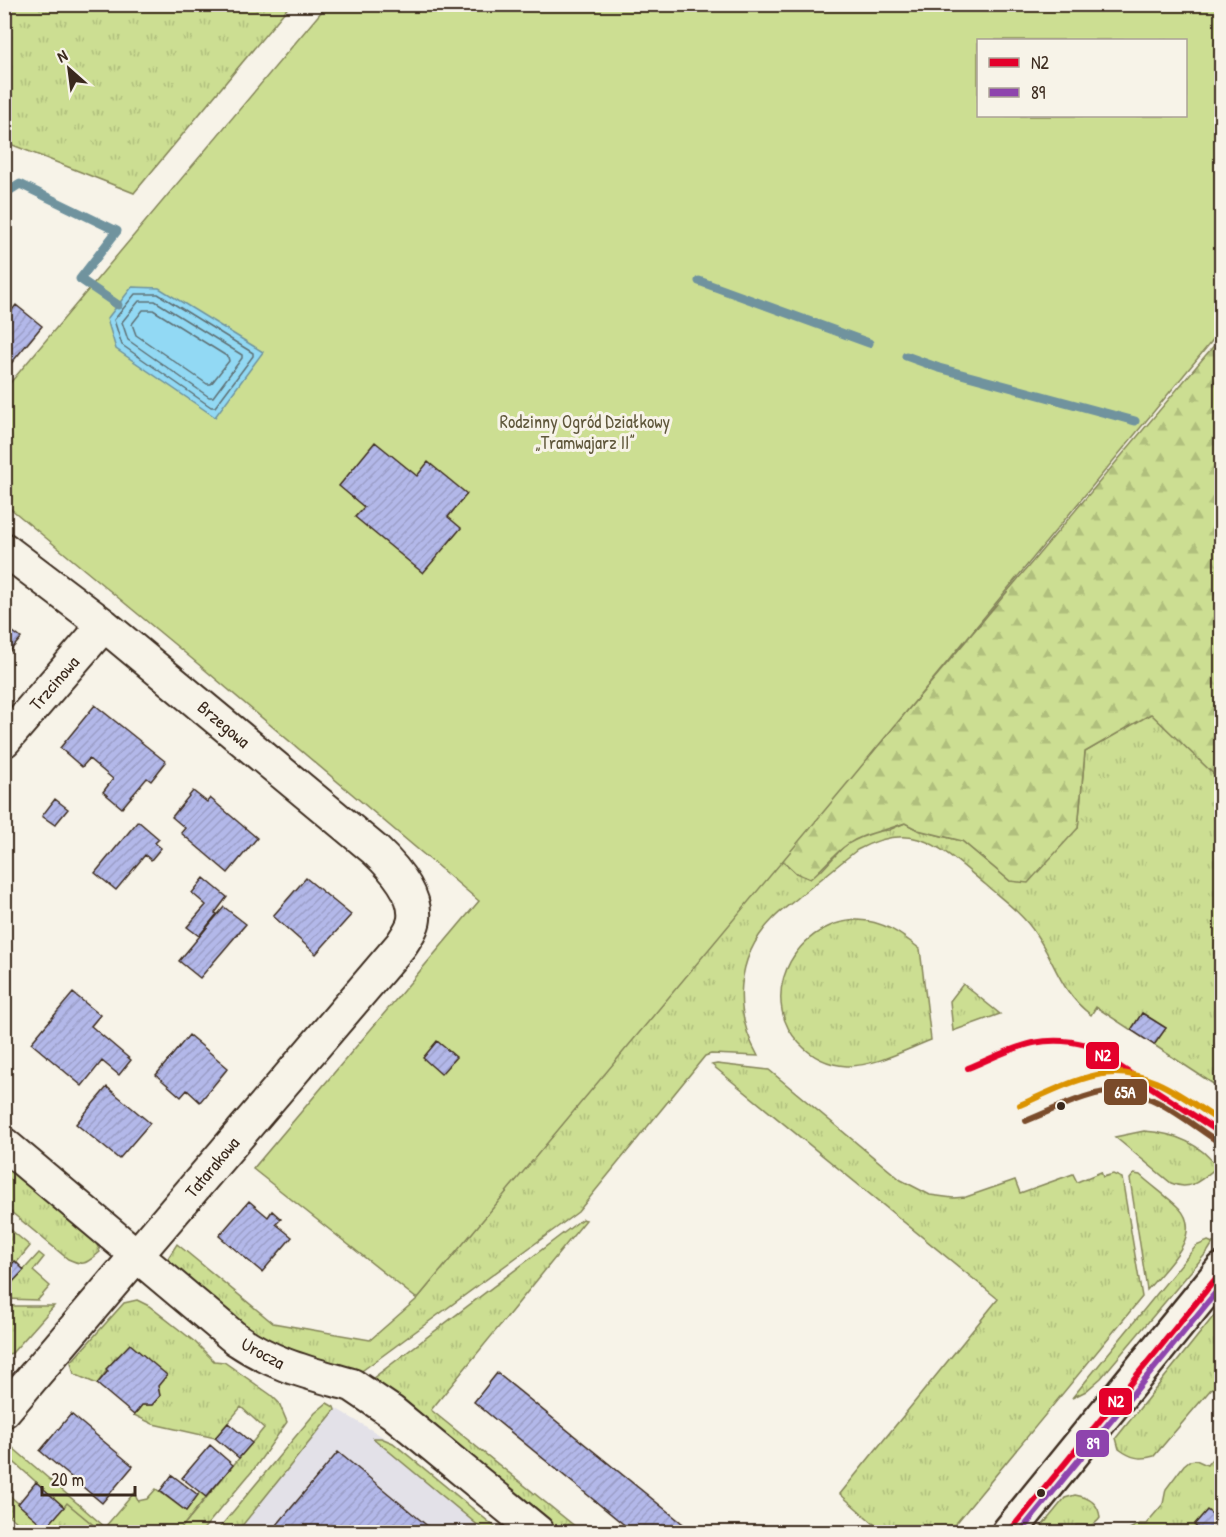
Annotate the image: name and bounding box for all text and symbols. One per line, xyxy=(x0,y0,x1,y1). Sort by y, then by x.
north arrow xyxy=(39,39,99,99)
legend xyxy=(977,39,1187,117)
text: N xyxy=(53,44,71,67)
text: N2 xyxy=(1031,50,1050,75)
text: 89 xyxy=(1031,80,1046,105)
park label: Rodzinny Ogród Działkowy „Tramwajarz II” xyxy=(500,409,671,455)
street label: Trzcinowa xyxy=(23,650,85,716)
street label: Brzegowa xyxy=(192,695,256,753)
line badge: N2 xyxy=(1085,1041,1120,1070)
text: N2 xyxy=(1095,1044,1112,1066)
line badge: 65A xyxy=(1103,1078,1148,1106)
text: 65A xyxy=(1115,1081,1136,1103)
unlabelled marker xyxy=(1055,1100,1067,1112)
street label: Tatarakowa xyxy=(179,1131,245,1203)
street label: Urocza xyxy=(237,1331,289,1375)
line badge: N2 xyxy=(1098,1387,1133,1416)
text: N2 xyxy=(1108,1390,1125,1412)
line badge: 89 xyxy=(1075,1429,1110,1458)
text: 89 xyxy=(1087,1432,1100,1454)
scale bar xyxy=(42,1459,135,1497)
text: 20 m xyxy=(51,1467,84,1492)
unlabelled marker xyxy=(1035,1487,1047,1499)

